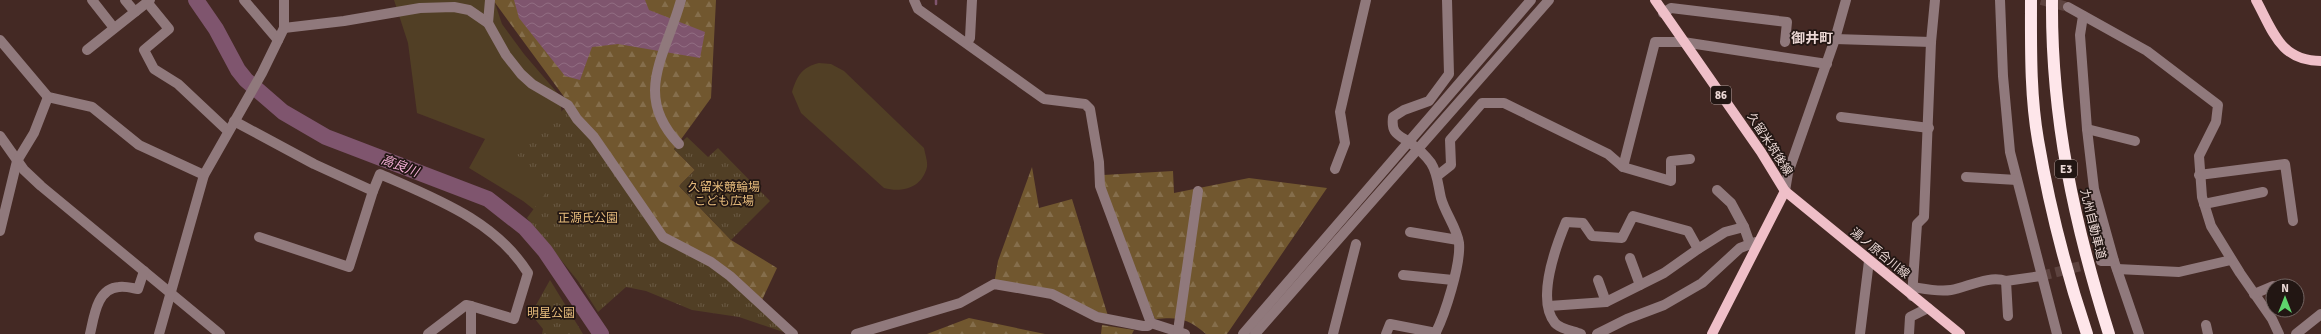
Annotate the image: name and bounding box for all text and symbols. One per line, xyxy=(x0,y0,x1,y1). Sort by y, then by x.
district label: 御井町 xyxy=(1791,30,1833,47)
road number: 86 xyxy=(1711,86,1731,104)
street label: 久留米筑後線 xyxy=(1744,110,1795,179)
water label: 高良川 xyxy=(379,151,423,181)
road number: E3 xyxy=(2055,160,2077,178)
park label: 久留米競輪場 こども広場 xyxy=(688,180,760,209)
street label: 九州自動車道 xyxy=(2077,187,2109,261)
park label: 正源氏公園 xyxy=(558,211,618,226)
street label: 湯ノ原合川線 xyxy=(1847,225,1912,282)
north arrow xyxy=(2265,278,2305,318)
text: N xyxy=(2281,282,2289,295)
park label: 明星公園 xyxy=(527,306,575,321)

